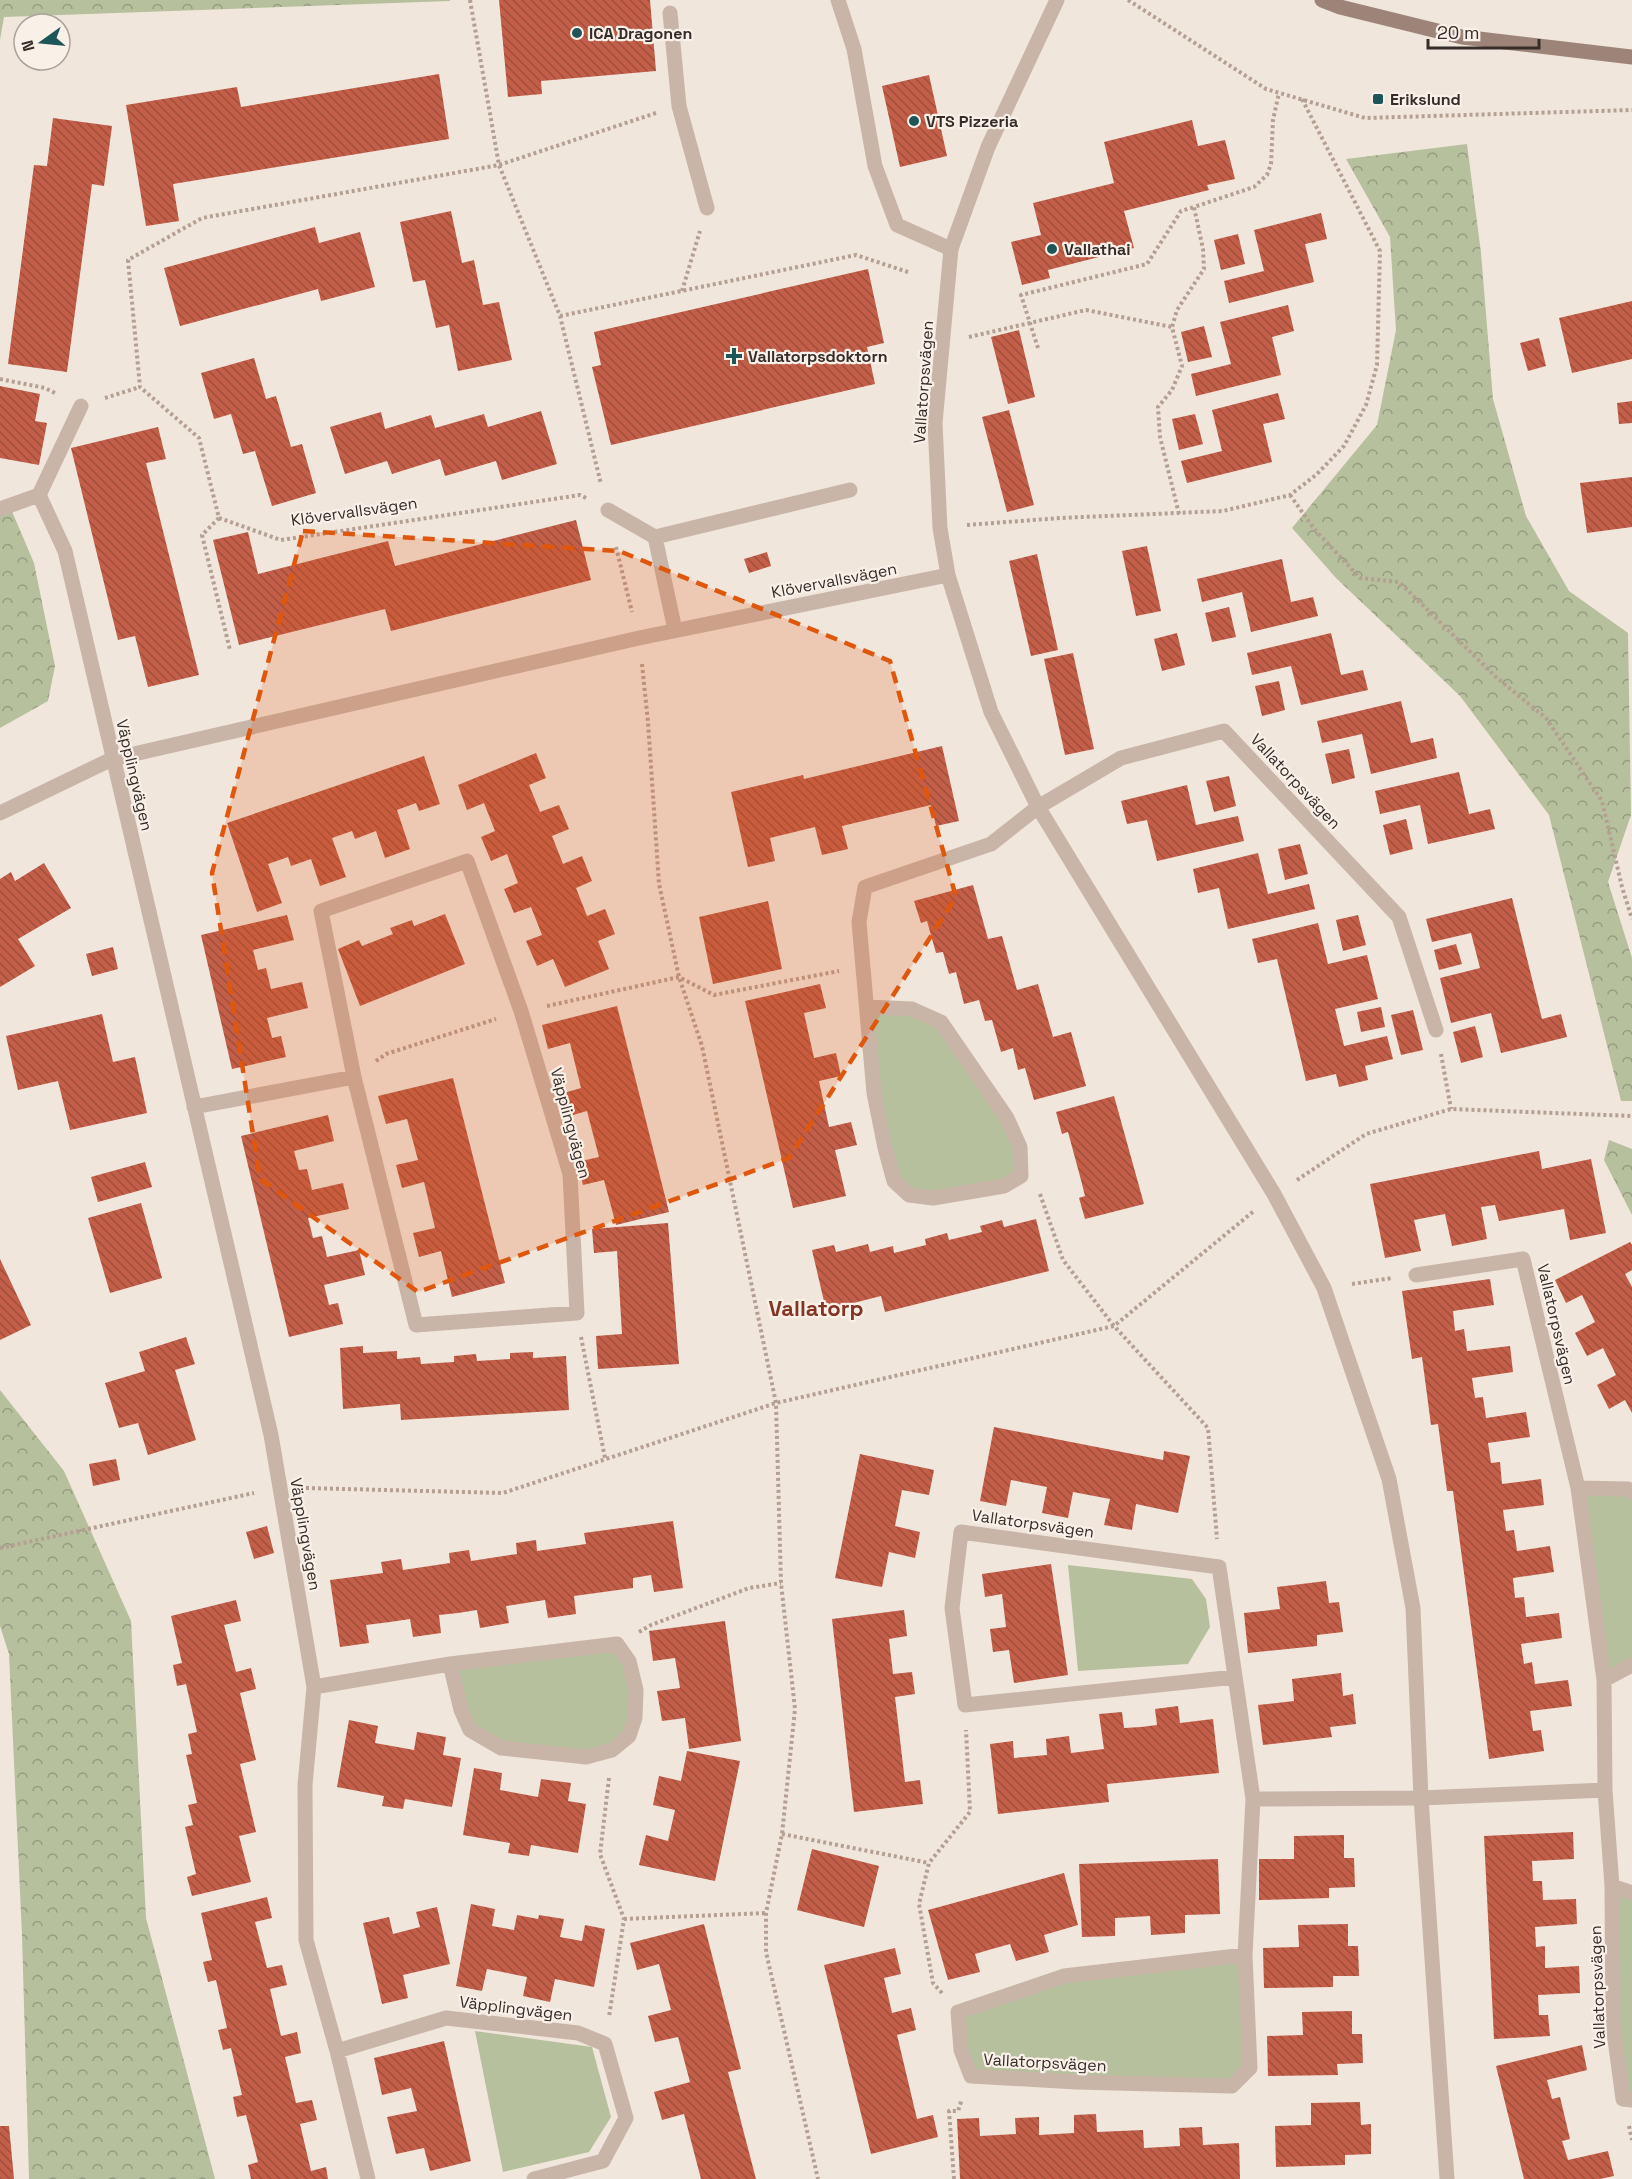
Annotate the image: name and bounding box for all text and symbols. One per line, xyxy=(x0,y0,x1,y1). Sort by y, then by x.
north arrow xyxy=(12,12,72,72)
scale bar xyxy=(1428,12,1539,50)
text: 20 m xyxy=(1437,21,1480,44)
place label: ICA Dragonen xyxy=(589,23,692,44)
marker: ICA Dragonen xyxy=(570,26,584,40)
text: N xyxy=(16,38,40,54)
place label: Erikslund xyxy=(1390,89,1461,110)
marker: Erikslund xyxy=(1371,92,1385,106)
place label: VTS Pizzeria xyxy=(926,111,1018,132)
marker: VTS Pizzeria xyxy=(907,114,921,128)
place label: Vallathai xyxy=(1064,239,1131,260)
marker: Vallathai xyxy=(1045,242,1059,256)
street label: Vallatorpsvägen xyxy=(909,320,938,444)
place label: Vallatorpsdoktorn xyxy=(748,346,888,367)
marker: Vallatorpsdoktorn xyxy=(725,347,743,365)
street label: Klövervallsvägen xyxy=(289,492,419,531)
street label: Klövervallsvägen xyxy=(770,558,899,603)
street label: Väpplingvägen xyxy=(111,717,158,833)
street label: Vallatorpsvägen xyxy=(1246,729,1345,834)
street label: Väpplingvägen xyxy=(546,1065,595,1181)
street label: Vallatorpsvägen xyxy=(1532,1262,1581,1387)
district label: Vallatorp xyxy=(768,1294,864,1322)
street label: Väpplingvägen xyxy=(285,1476,326,1592)
street label: Vallatorpsvägen xyxy=(970,1505,1096,1542)
street label: Vallatorpsvägen xyxy=(1585,1925,1610,2049)
street label: Väpplingvägen xyxy=(458,1991,574,2026)
street label: Vallatorpsvägen xyxy=(983,2049,1107,2076)

